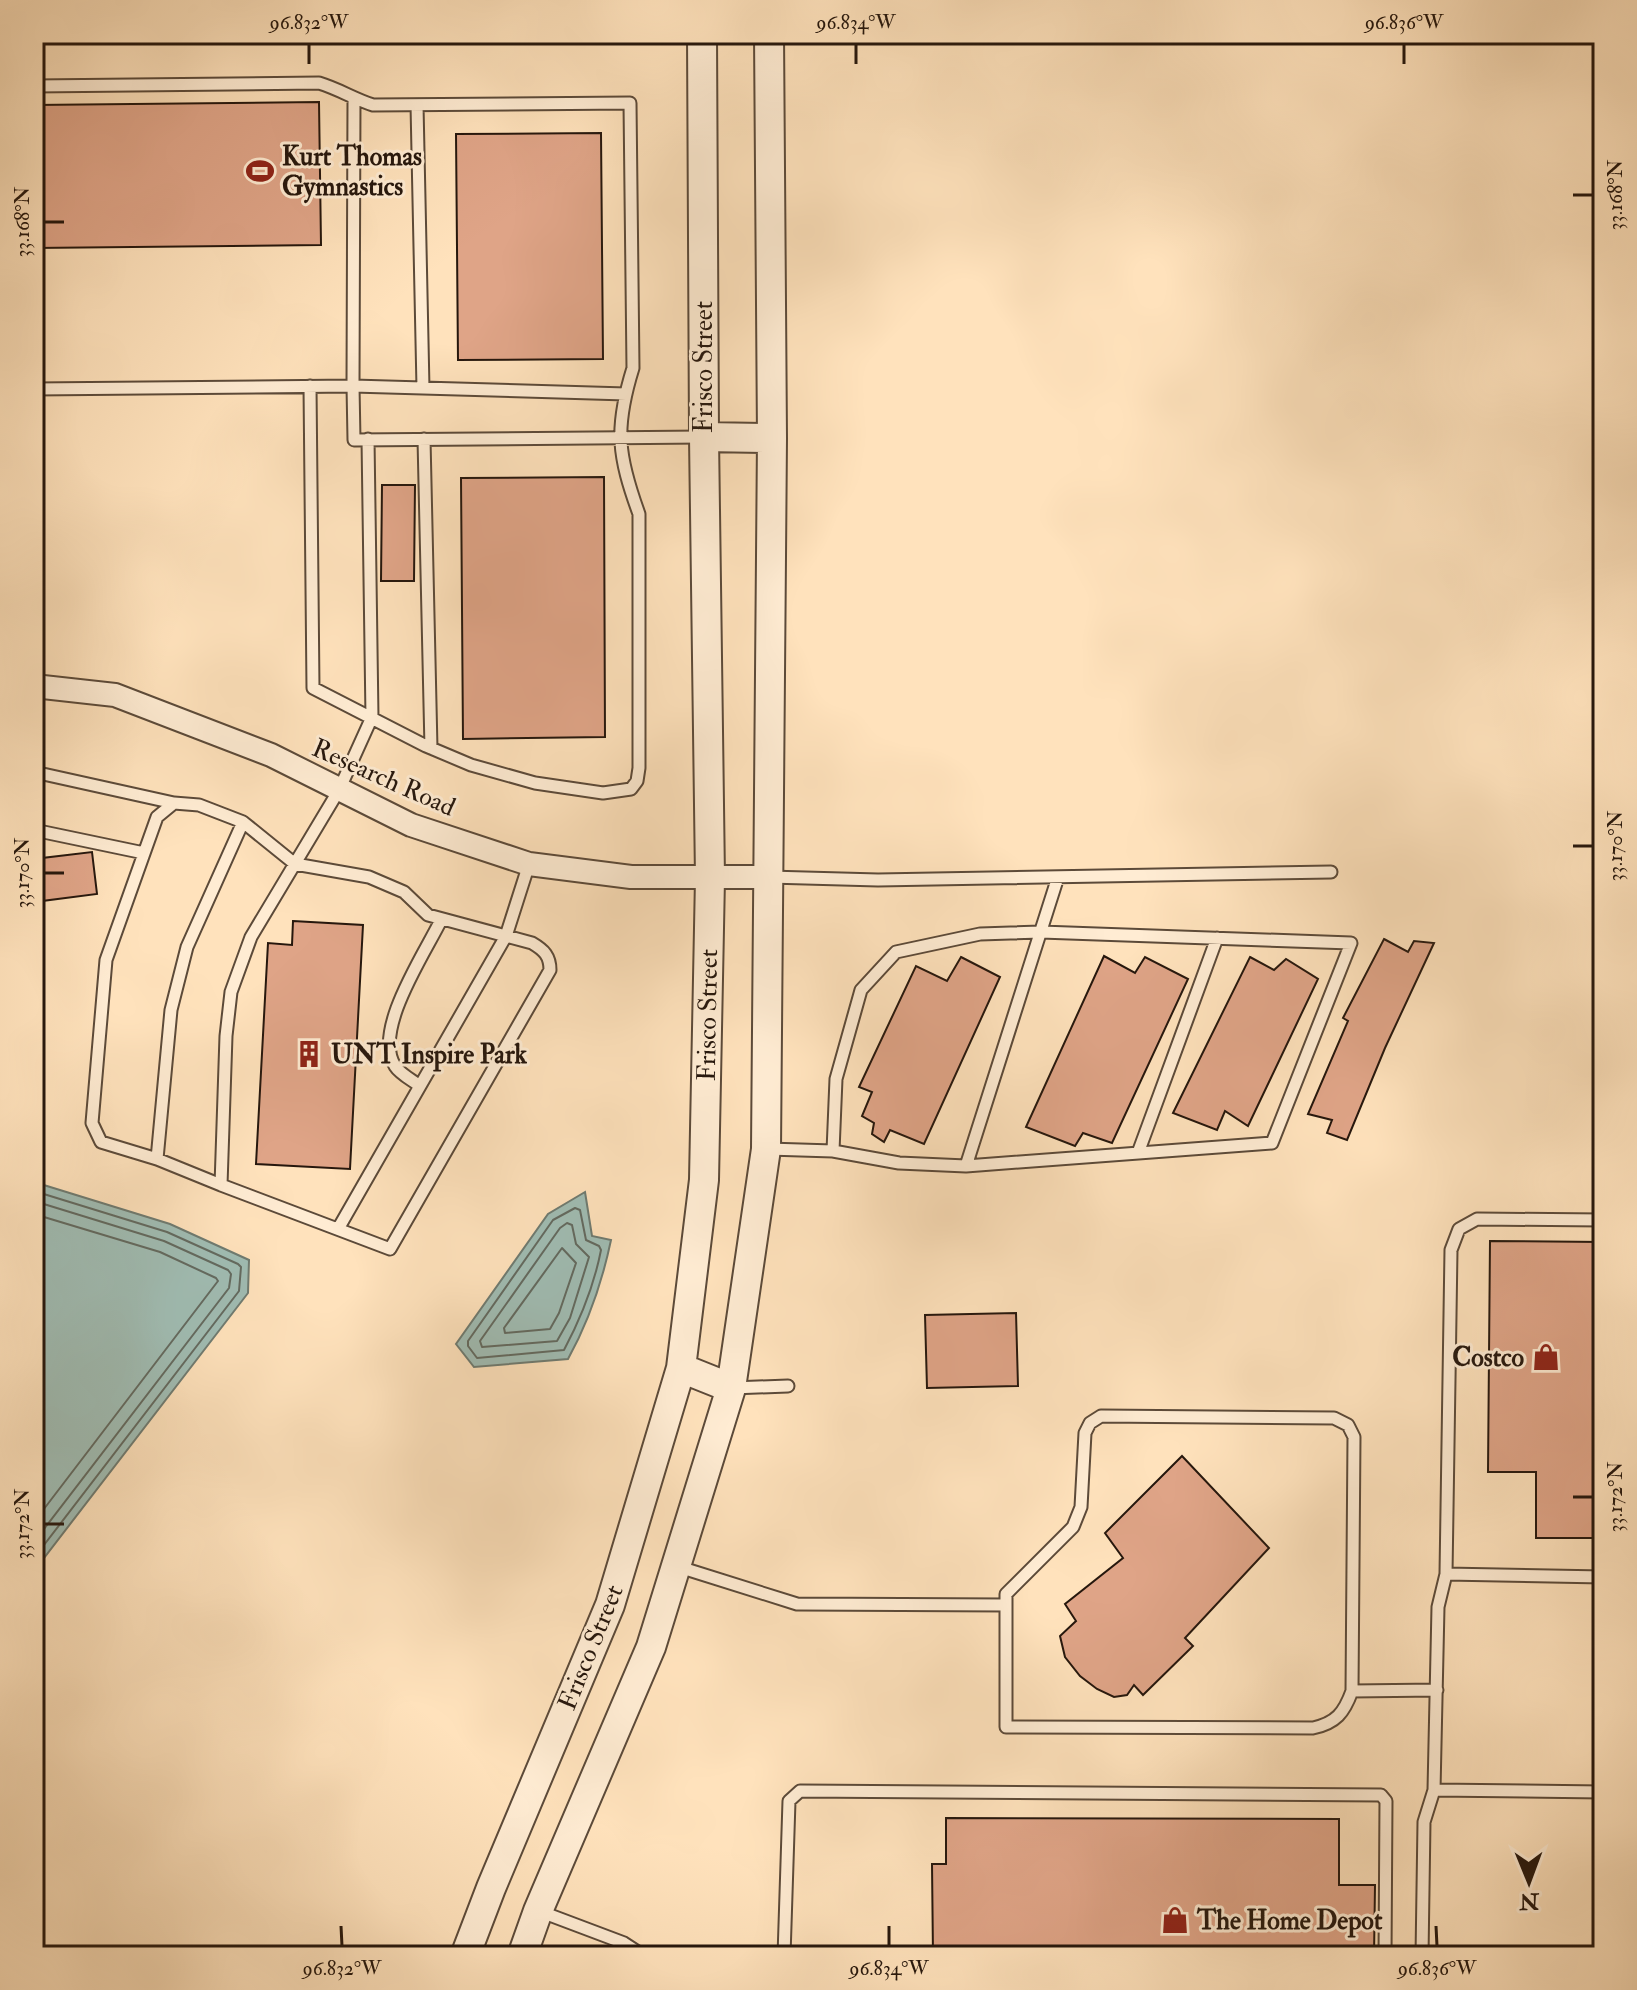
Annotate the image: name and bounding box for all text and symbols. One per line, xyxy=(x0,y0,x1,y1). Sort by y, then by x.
text: 96.832°W xyxy=(268,10,349,35)
text: 96.834°W xyxy=(814,10,896,35)
text: 96.836°W xyxy=(1363,10,1444,35)
place label: Kurt Thomas Gymnastics xyxy=(282,141,422,204)
sports icon: Kurt Thomas Gymnastics xyxy=(245,156,275,186)
text: 33.168°N xyxy=(1603,160,1628,230)
text: 33.168°N xyxy=(10,187,35,257)
street label: Frisco Street xyxy=(688,301,720,433)
street label: Research Road xyxy=(307,732,460,824)
text: 33.170°N xyxy=(1603,811,1628,881)
text: 33.170°N xyxy=(10,838,35,908)
street label: Frisco Street xyxy=(691,949,725,1081)
building icon: UNT Inspire Park xyxy=(294,1039,324,1069)
place label: UNT Inspire Park xyxy=(331,1039,528,1072)
place label: Costco xyxy=(1452,1342,1524,1374)
shop icon: Costco xyxy=(1531,1342,1561,1372)
text: 33.172°N xyxy=(1603,1462,1628,1532)
text: 33.172°N xyxy=(10,1489,35,1559)
street label: Frisco Street xyxy=(551,1580,631,1715)
north arrow xyxy=(1489,1842,1569,1922)
text: N xyxy=(1519,1887,1540,1915)
shop icon: The Home Depot xyxy=(1160,1905,1190,1935)
place label: The Home Depot xyxy=(1196,1905,1383,1938)
text: 96.832°W xyxy=(301,1956,382,1981)
text: 96.834°W xyxy=(847,1956,929,1981)
text: 96.836°W xyxy=(1396,1956,1477,1981)

